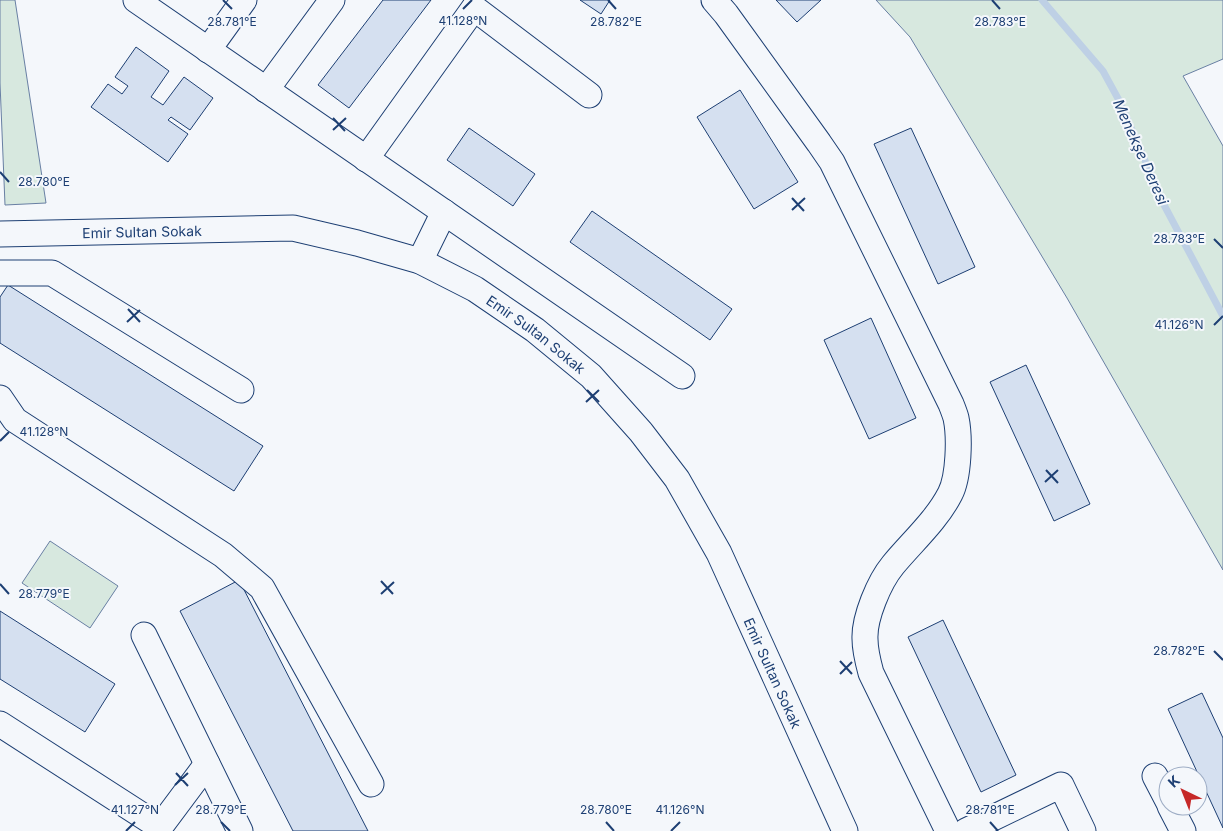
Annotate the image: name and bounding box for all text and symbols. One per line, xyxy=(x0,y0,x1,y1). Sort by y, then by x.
text: 41.128°N xyxy=(439,13,487,28)
text: 28.781°E xyxy=(207,14,257,29)
text: 28.782°E xyxy=(590,14,642,29)
text: 28.783°E xyxy=(974,14,1026,29)
water label: Menekşe Deresi xyxy=(1109,96,1173,208)
text: 28.780°E xyxy=(18,174,70,189)
street label: Emir Sultan Sokak xyxy=(82,221,202,241)
text: 28.783°E xyxy=(1153,231,1205,246)
street label: Emir Sultan Sokak xyxy=(484,291,589,377)
text: 41.126°N xyxy=(1155,317,1203,332)
text: 41.128°N xyxy=(20,424,68,439)
text: 28.779°E xyxy=(18,586,70,601)
street label: Emir Sultan Sokak xyxy=(741,615,806,731)
text: 28.782°E xyxy=(1153,643,1205,658)
north arrow xyxy=(1158,766,1208,816)
text: K xyxy=(1164,771,1183,791)
text: 41.127°N xyxy=(111,802,159,817)
text: 28.779°E xyxy=(195,802,247,817)
text: 28.780°E xyxy=(580,802,632,817)
text: 41.126°N xyxy=(656,802,704,817)
text: 28.781°E xyxy=(965,802,1015,817)

